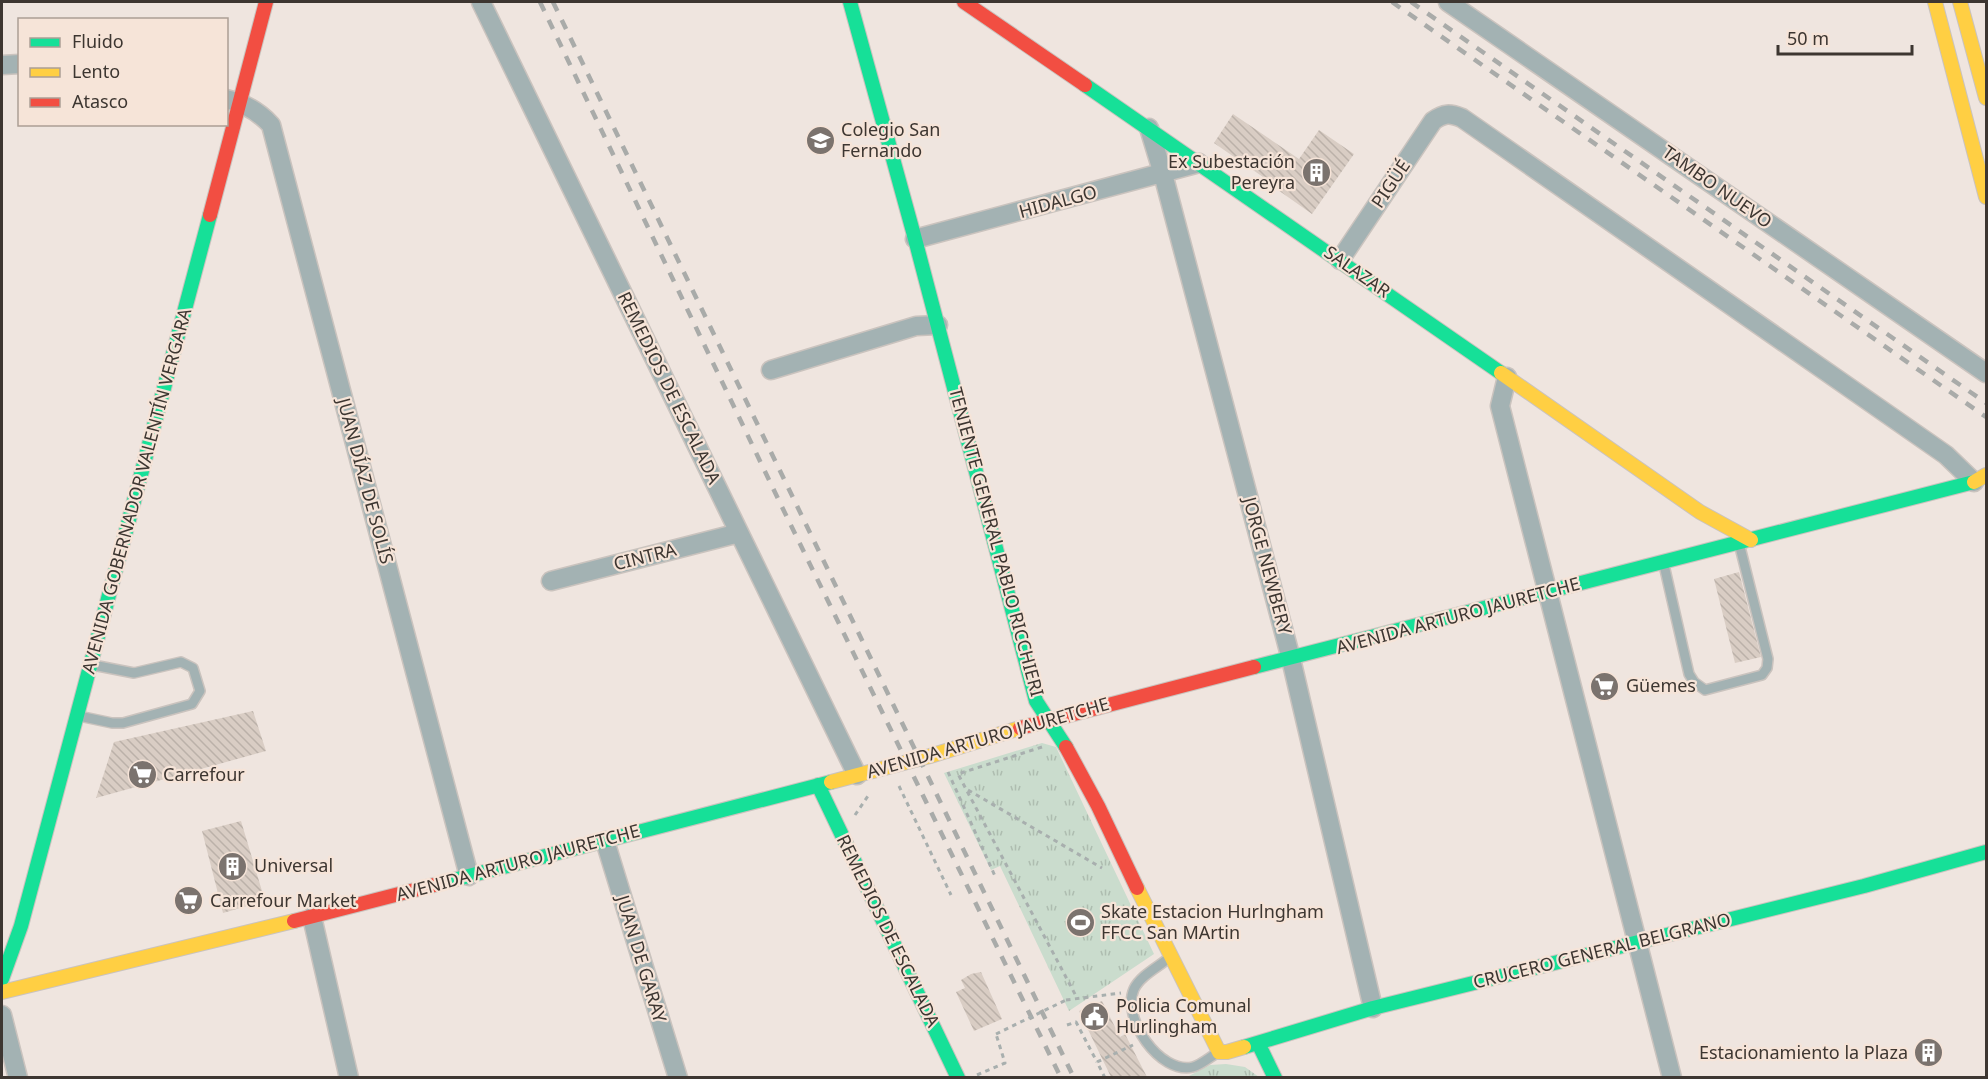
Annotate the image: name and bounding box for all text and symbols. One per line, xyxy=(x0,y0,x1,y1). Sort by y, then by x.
legend xyxy=(18,18,228,126)
scale bar xyxy=(1778,18,1912,56)
text: 50 m xyxy=(1787,26,1829,50)
text: Fluido xyxy=(72,29,124,53)
text: Lento xyxy=(72,59,120,83)
text: Atasco xyxy=(72,89,128,113)
place label: Colegio San Fernando xyxy=(841,117,940,162)
school or university icon: Colegio San Fernando xyxy=(804,124,836,156)
street label: TAMBO NUEVO xyxy=(1658,139,1777,233)
place label: Ex Subestación Pereyra xyxy=(1168,149,1295,194)
street label: PIGÜÉ xyxy=(1365,155,1415,212)
building icon: Ex Subestación Pereyra xyxy=(1300,156,1332,188)
street label: HIDALGO xyxy=(1016,179,1099,223)
street label: SALAZAR xyxy=(1320,240,1395,303)
street label: REMEDIOS DE ESCALADA xyxy=(613,287,727,488)
street label: AVENIDA GOBERNADOR VALENTÍN VERGARA xyxy=(76,305,197,676)
street label: TENIENTE GENERAL PABLO RICCHIERI xyxy=(944,384,1050,699)
street label: JUAN DÍAZ DE SOLÍS xyxy=(332,393,400,566)
street label: JORGE NEWBERY xyxy=(1238,492,1298,638)
street label: CINTRA xyxy=(611,537,679,575)
street label: AVENIDA ARTURO JAURETCHE xyxy=(1333,571,1582,659)
supermarket icon: Güemes xyxy=(1589,670,1621,702)
place label: Güemes xyxy=(1626,673,1696,697)
street label: AVENIDA ARTURO JAURETCHE xyxy=(864,691,1112,783)
supermarket icon: Carrefour xyxy=(126,759,158,791)
place label: Carrefour xyxy=(163,762,245,786)
street label: AVENIDA ARTURO JAURETCHE xyxy=(393,818,642,906)
street label: REMEDIOS DE ESCALADA xyxy=(832,830,946,1031)
building icon: Universal xyxy=(217,850,249,882)
place label: Universal xyxy=(254,853,333,877)
supermarket icon: Carrefour Market xyxy=(173,885,205,917)
place label: Carrefour Market xyxy=(210,888,357,912)
street label: JUAN DE GARAY xyxy=(611,890,673,1026)
place label: Skate Estacion Hurlngham FFCC San MArtin xyxy=(1101,899,1324,944)
sports icon: Skate Estacion Hurlngham FFCC San MArtin xyxy=(1064,906,1096,938)
street label: CRUCERO GENERAL BELGRANO xyxy=(1470,906,1733,994)
place label: Policia Comunal Hurlingham xyxy=(1116,993,1251,1038)
public building icon: Policia Comunal Hurlingham xyxy=(1079,1000,1111,1032)
building icon: Estacionamiento la Plaza xyxy=(1913,1037,1945,1069)
place label: Estacionamiento la Plaza xyxy=(1699,1040,1908,1064)

